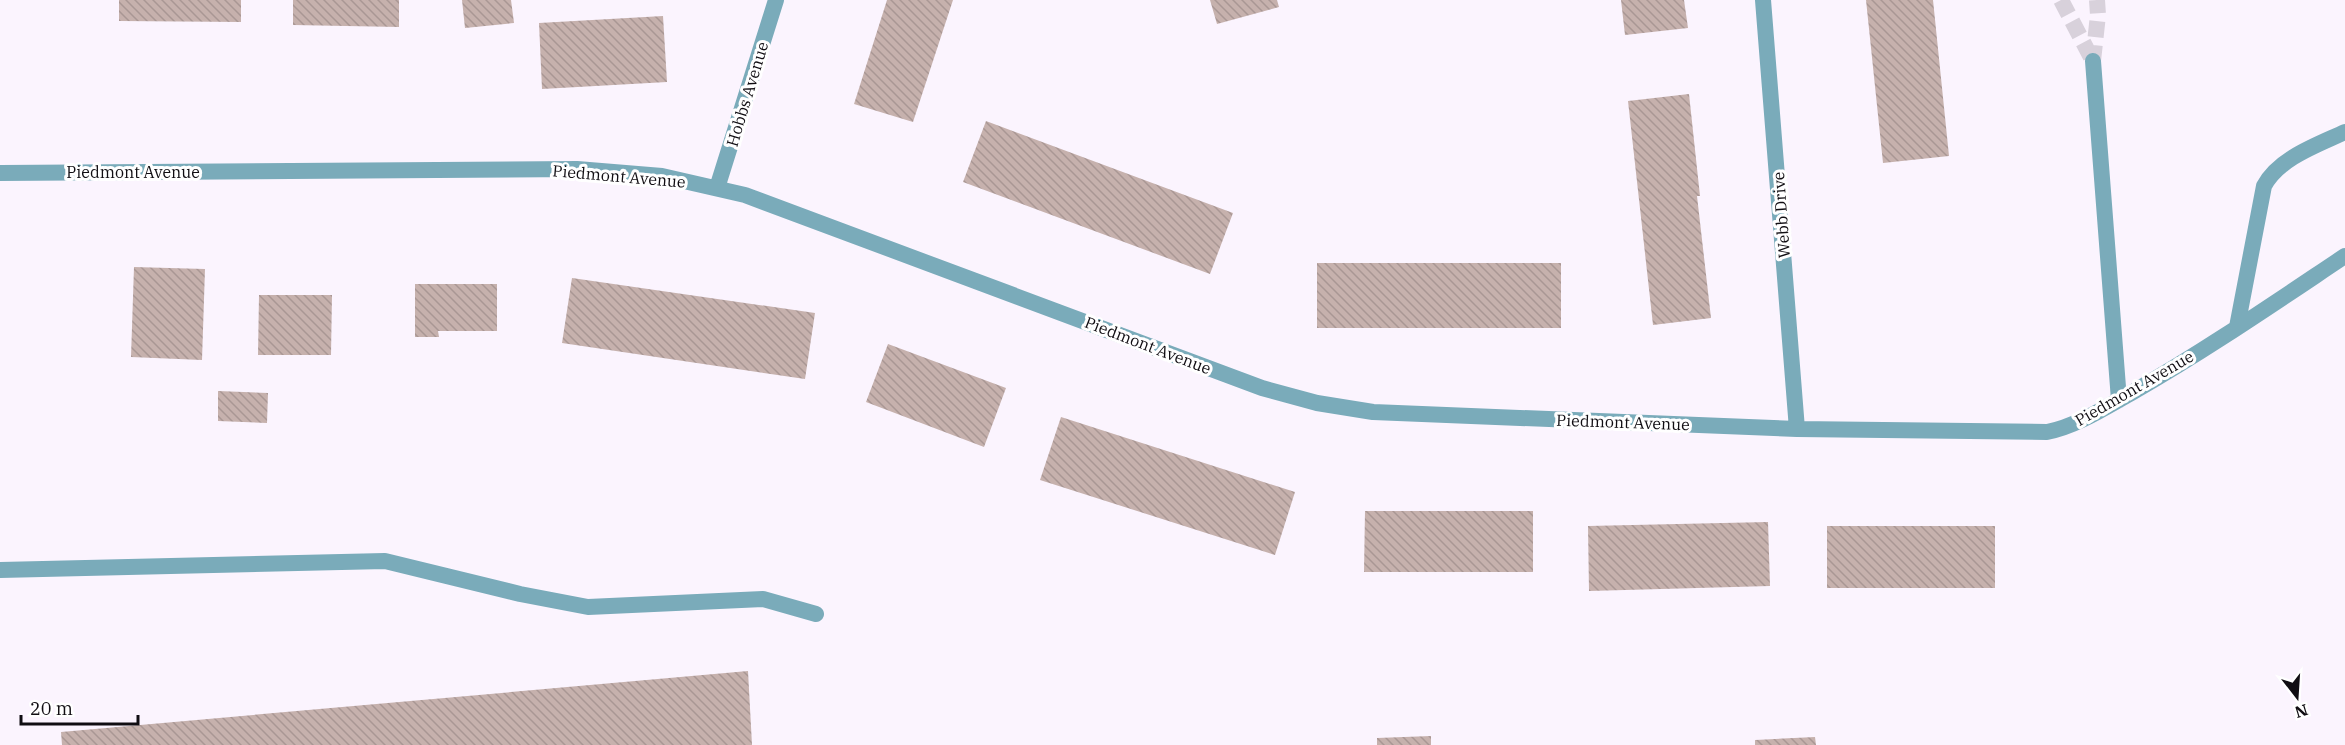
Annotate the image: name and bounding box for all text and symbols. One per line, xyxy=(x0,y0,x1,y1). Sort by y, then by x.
street label: Hobbs Avenue xyxy=(722,39,772,149)
street label: Piedmont Avenue xyxy=(552,160,686,192)
street label: Piedmont Avenue xyxy=(66,162,200,182)
street label: Webb Drive xyxy=(1768,171,1794,259)
street label: Piedmont Avenue xyxy=(1082,312,1214,378)
street label: Piedmont Avenue xyxy=(2071,346,2197,430)
street label: Piedmont Avenue xyxy=(1556,410,1690,434)
north arrow xyxy=(2267,667,2327,727)
scale bar xyxy=(21,688,138,726)
text: 20 m xyxy=(30,697,73,720)
text: N xyxy=(2292,700,2310,723)

